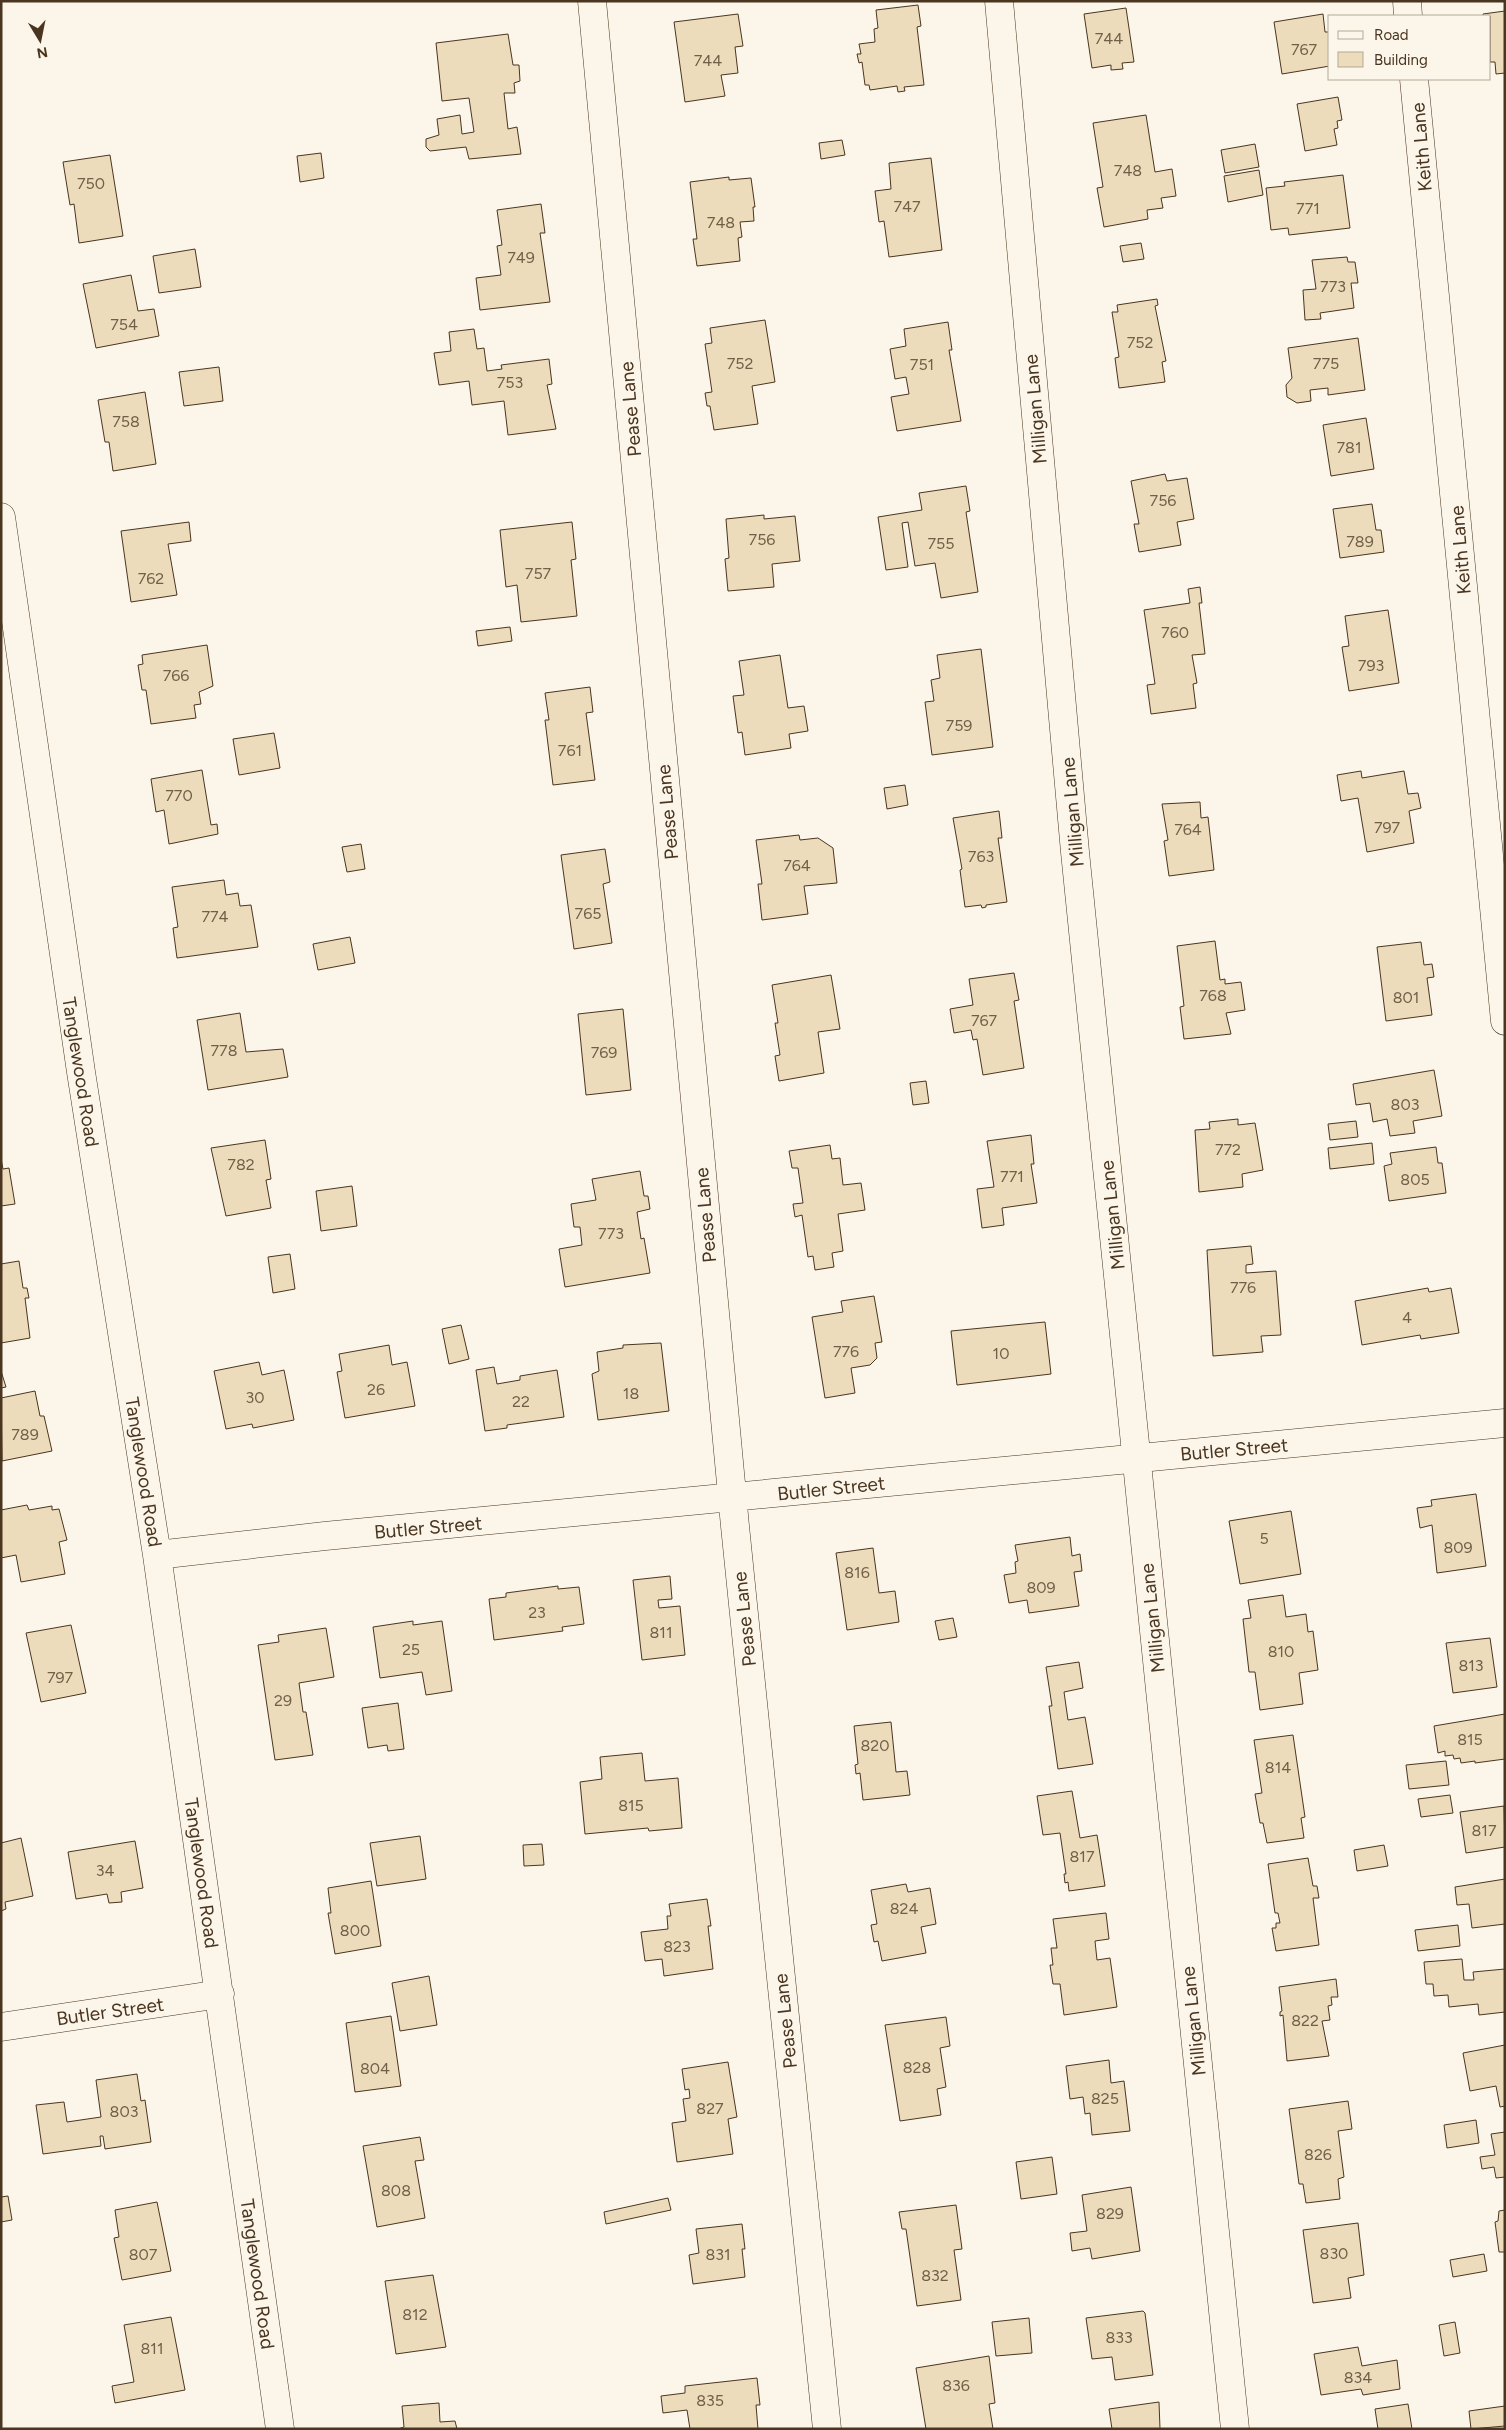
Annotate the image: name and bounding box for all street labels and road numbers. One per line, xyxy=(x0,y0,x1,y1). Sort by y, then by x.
street label: Keith Lane xyxy=(1406,101,1437,192)
street label: Milligan Lane xyxy=(1019,353,1052,465)
street label: Pease Lane xyxy=(615,360,646,457)
street label: Keith Lane xyxy=(1445,504,1476,595)
street label: Milligan Lane xyxy=(1056,756,1089,868)
street label: Pease Lane xyxy=(652,763,683,860)
street label: Tanglewood Road xyxy=(57,996,104,1149)
street label: Milligan Lane xyxy=(1095,1159,1130,1271)
street label: Pease Lane xyxy=(690,1166,721,1263)
street label: Tanglewood Road xyxy=(120,1396,167,1549)
street label: Butler Street xyxy=(1179,1433,1289,1466)
street label: Butler Street xyxy=(776,1471,886,1506)
street label: Butler Street xyxy=(373,1511,483,1544)
street label: Milligan Lane xyxy=(1135,1562,1170,1674)
street label: Pease Lane xyxy=(728,1570,761,1668)
street label: Tanglewood Road xyxy=(180,1797,223,1950)
street label: Milligan Lane xyxy=(1176,1965,1211,2077)
street label: Pease Lane xyxy=(769,1972,802,2070)
street label: Butler Street xyxy=(55,1993,165,2030)
street label: Tanglewood Road xyxy=(236,2198,279,2351)

